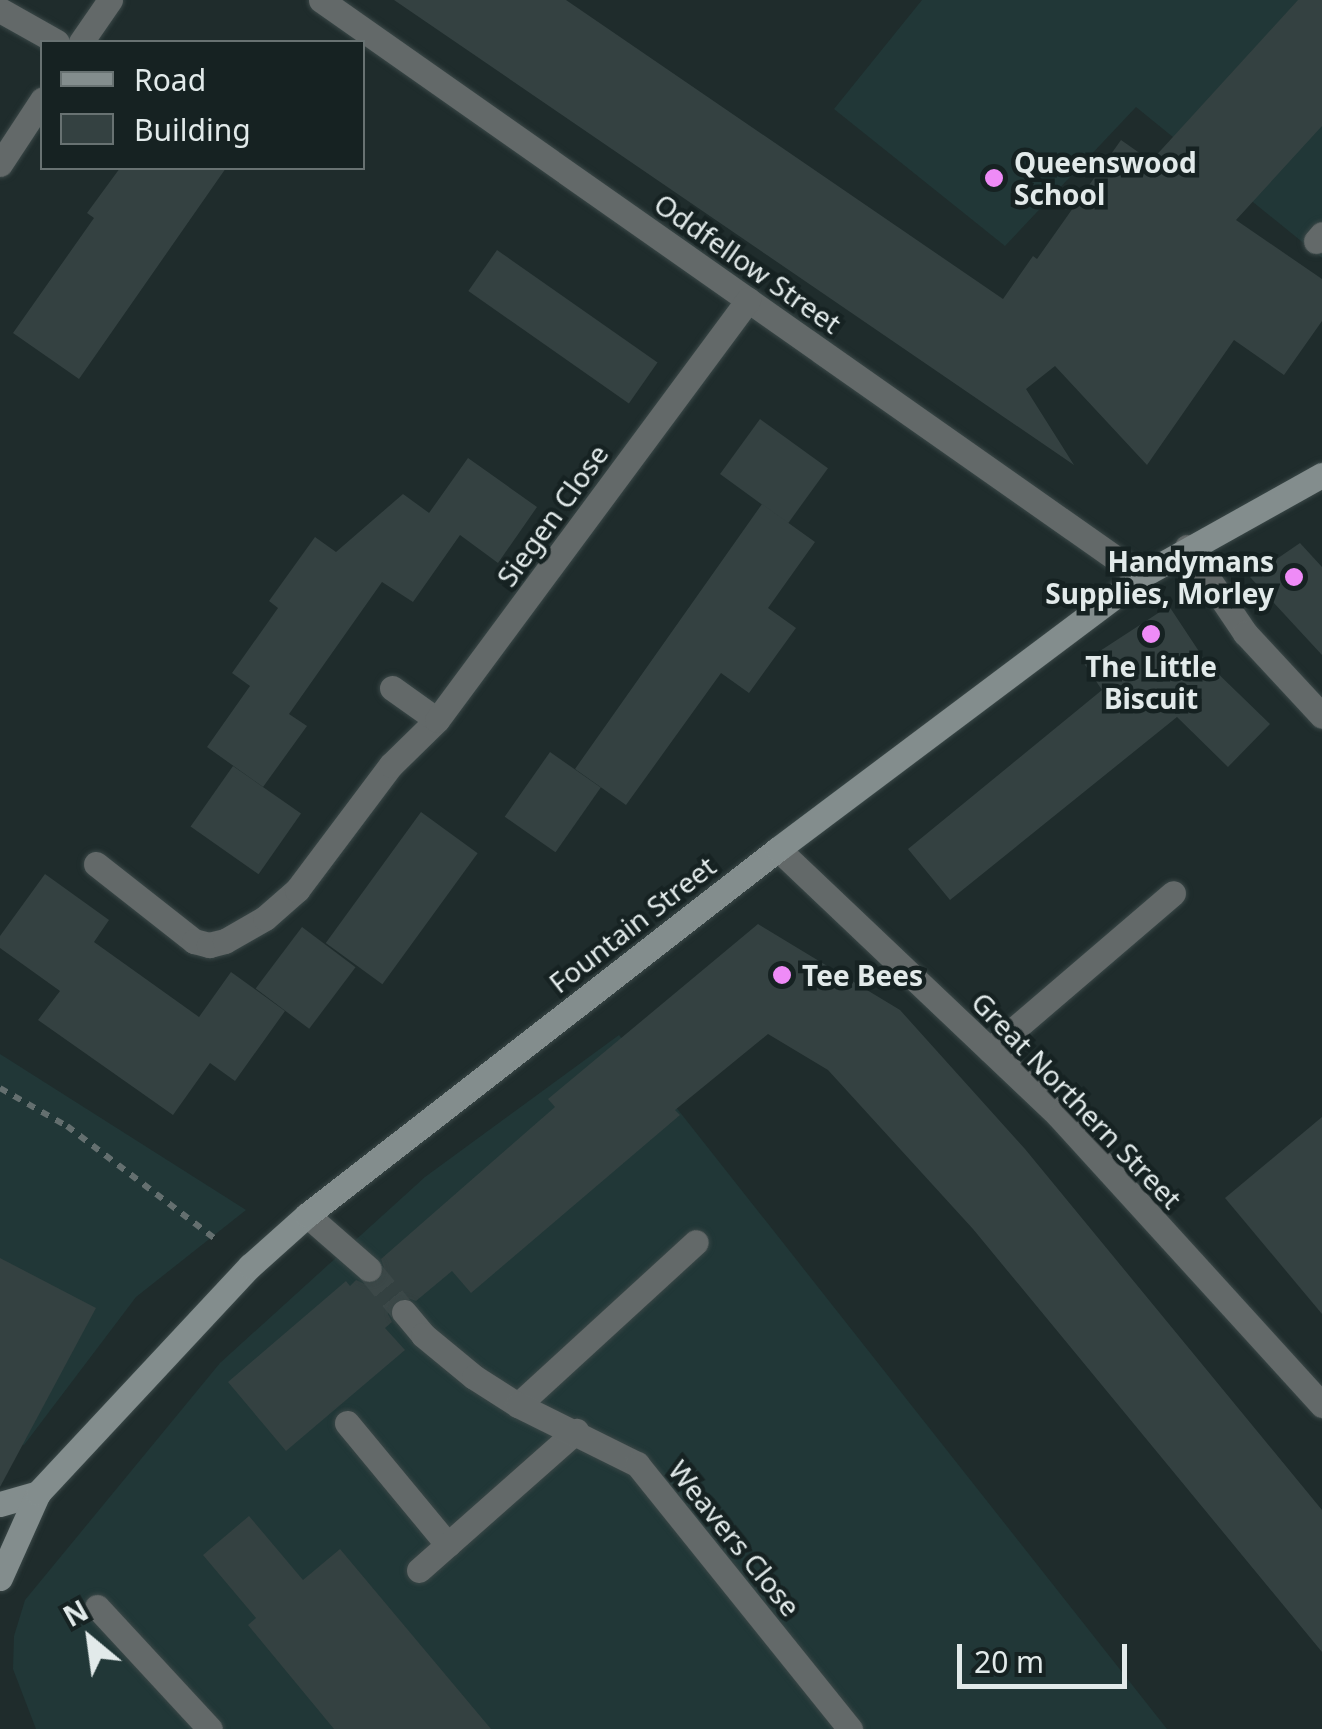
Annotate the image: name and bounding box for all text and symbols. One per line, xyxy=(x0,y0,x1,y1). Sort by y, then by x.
legend xyxy=(40,40,365,170)
text: Road xyxy=(134,59,206,100)
text: Building xyxy=(134,109,251,150)
place label: Queenswood School xyxy=(1014,145,1197,211)
marker: Queenswood School xyxy=(983,167,1005,189)
street label: Oddfellow Street xyxy=(648,186,848,340)
street label: Siegen Close xyxy=(489,438,615,592)
place label: Handymans Supplies, Morley xyxy=(1045,544,1274,610)
marker: Handymans Supplies, Morley xyxy=(1283,566,1305,588)
marker: The Little Biscuit xyxy=(1140,623,1162,645)
place label: The Little Biscuit xyxy=(1085,649,1217,715)
street label: Fountain Street xyxy=(542,849,722,999)
place label: Tee Bees xyxy=(802,958,923,992)
marker: Tee Bees xyxy=(771,964,793,986)
street label: Great Northern Street xyxy=(965,985,1189,1215)
street label: Weavers Close xyxy=(662,1453,808,1623)
north arrow xyxy=(40,1589,140,1689)
text: N xyxy=(56,1591,95,1635)
scale bar xyxy=(962,1624,1132,1686)
text: 20 m xyxy=(974,1641,1044,1682)

